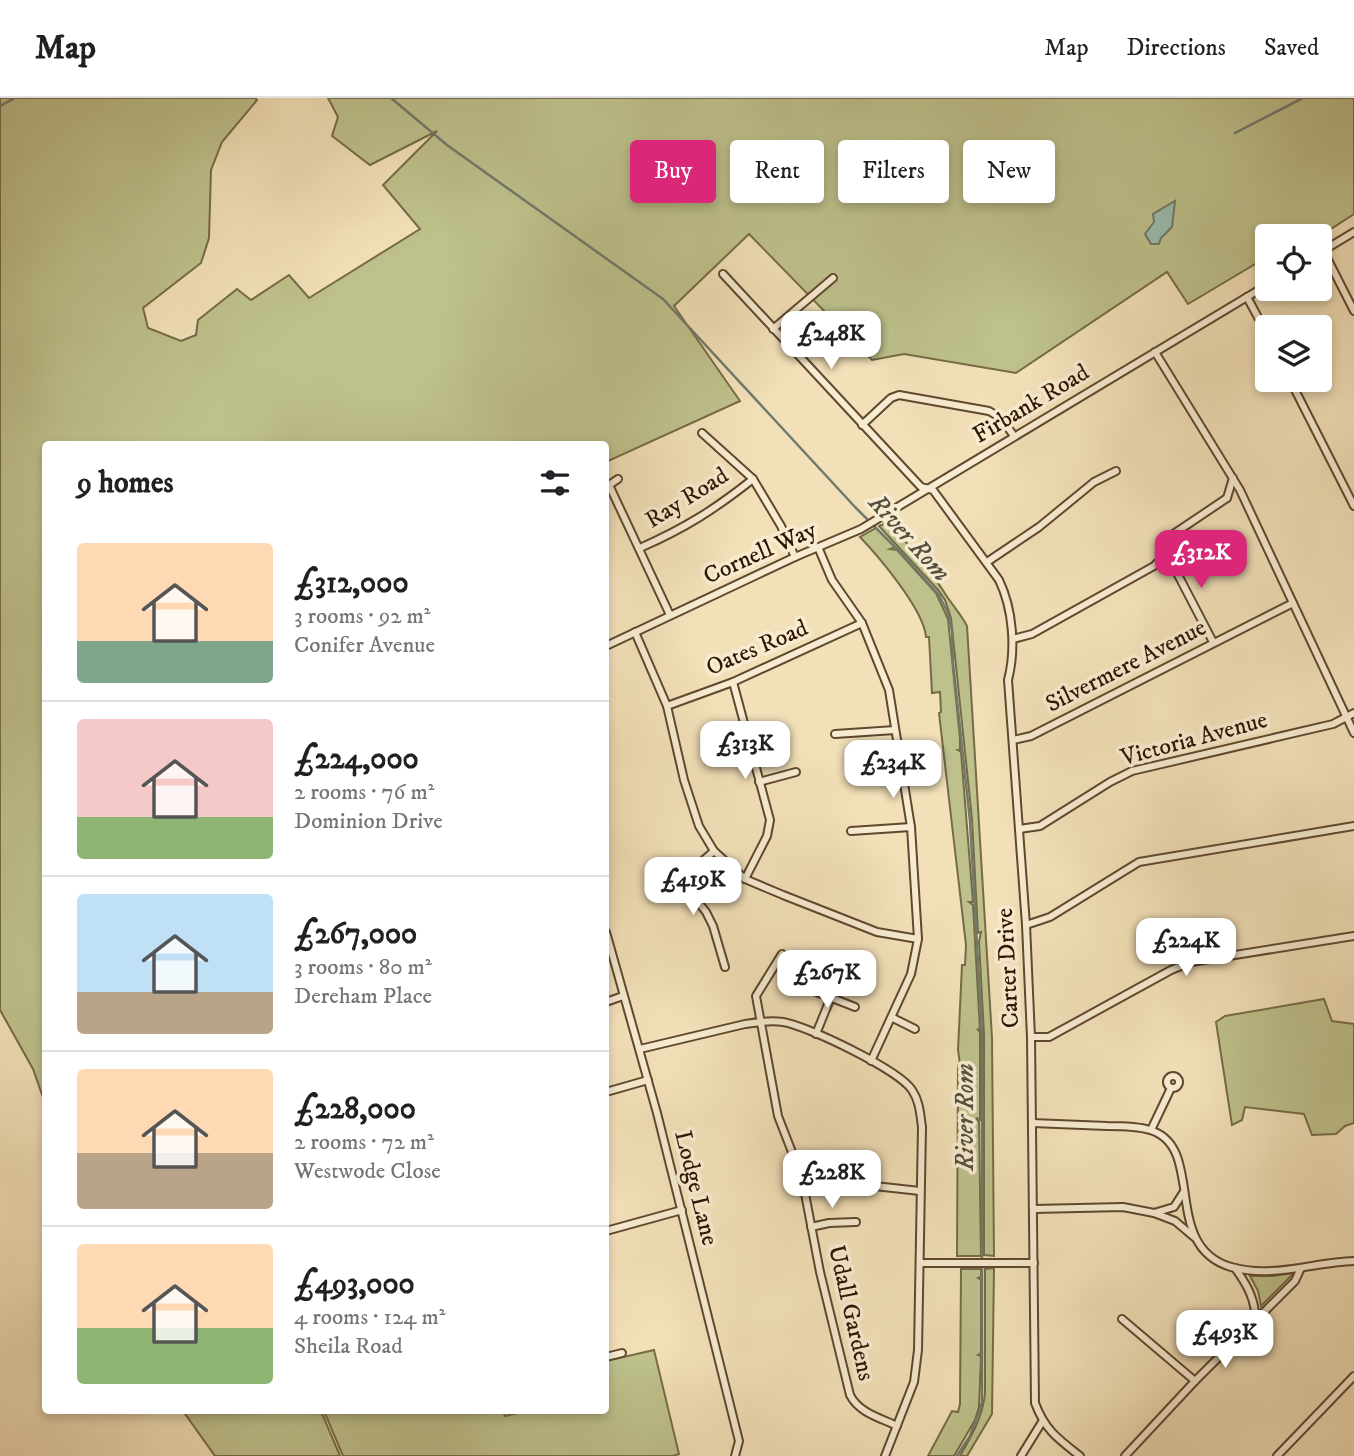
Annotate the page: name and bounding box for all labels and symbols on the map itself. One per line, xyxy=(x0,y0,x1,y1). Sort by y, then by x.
pin: £248K xyxy=(782,312,880,371)
street label: Firbank Road xyxy=(967,358,1095,450)
street label: Ray Road xyxy=(640,461,734,535)
water label: River Rom xyxy=(860,486,957,589)
street label: Cornell Way xyxy=(699,515,822,591)
pin: £312K xyxy=(1152,531,1250,590)
street label: Oates Road xyxy=(702,613,812,683)
street label: Silvermere Avenue xyxy=(1041,613,1211,719)
street label: Victoria Avenue xyxy=(1116,705,1271,773)
pin: £313K xyxy=(696,722,794,781)
pin: £234K xyxy=(844,740,942,800)
pin: £419K xyxy=(644,858,742,917)
street label: Carter Drive xyxy=(990,907,1026,1029)
pin: £224K xyxy=(1137,918,1235,978)
pin: £267K xyxy=(778,950,876,1010)
water label: River Rom xyxy=(949,1063,982,1172)
street label: Lodge Lane xyxy=(667,1127,725,1249)
pin: £228K xyxy=(783,1150,881,1210)
street label: Udall Gardens xyxy=(821,1242,881,1384)
pin: £493K xyxy=(1176,1310,1274,1370)

